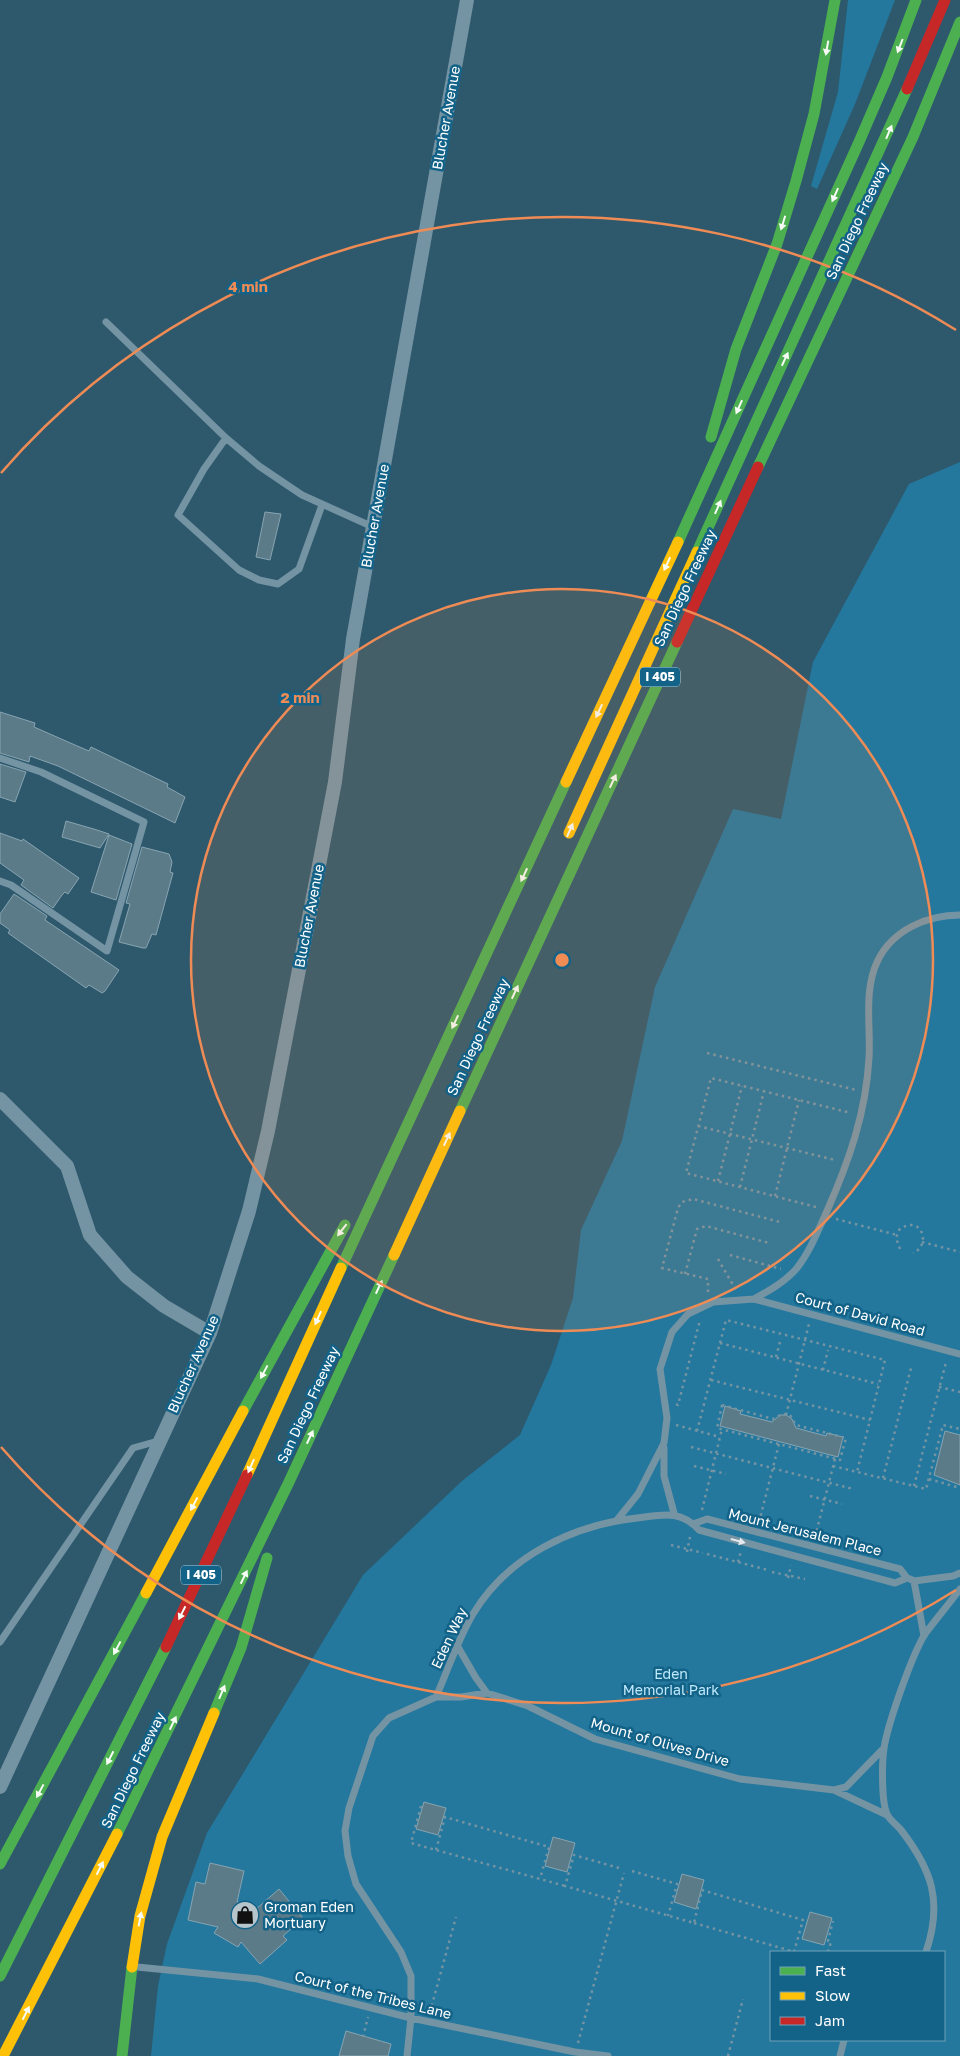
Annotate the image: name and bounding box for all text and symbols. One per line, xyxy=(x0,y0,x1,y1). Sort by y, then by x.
one-way arrow xyxy=(895,39,903,53)
one-way arrow xyxy=(822,40,830,56)
street label: Blucher Avenue xyxy=(428,65,463,171)
one-way arrow xyxy=(885,125,893,139)
street label: San Diego Freeway xyxy=(822,159,891,282)
one-way arrow xyxy=(831,188,839,202)
one-way arrow xyxy=(779,215,787,230)
text: 4 min xyxy=(228,277,268,295)
one-way arrow xyxy=(781,352,789,366)
one-way arrow xyxy=(735,400,743,414)
street label: Blucher Avenue xyxy=(357,463,392,569)
one-way arrow xyxy=(714,500,722,514)
street label: San Diego Freeway xyxy=(650,526,719,649)
one-way arrow xyxy=(663,557,671,571)
road number: I 405 xyxy=(640,668,680,686)
text: 2 min xyxy=(280,688,320,706)
one-way arrow xyxy=(594,704,602,718)
one-way arrow xyxy=(609,774,617,788)
one-way arrow xyxy=(566,823,574,837)
street label: Blucher Avenue xyxy=(290,863,327,969)
one-way arrow xyxy=(519,868,527,882)
centre of rings xyxy=(553,951,571,969)
street label: San Diego Freeway xyxy=(443,975,512,1098)
one-way arrow xyxy=(511,985,519,999)
one-way arrow xyxy=(451,1015,459,1029)
one-way arrow xyxy=(443,1132,451,1147)
one-way arrow xyxy=(337,1223,347,1236)
one-way arrow xyxy=(375,1280,383,1294)
street label: Court of David Road xyxy=(793,1288,927,1339)
one-way arrow xyxy=(314,1311,322,1325)
street label: Blucher Avenue xyxy=(163,1312,222,1415)
street label: San Diego Freeway xyxy=(273,1343,342,1466)
one-way arrow xyxy=(260,1365,269,1379)
one-way arrow xyxy=(306,1430,314,1444)
one-way arrow xyxy=(247,1459,255,1473)
one-way arrow xyxy=(189,1498,198,1511)
street label: Mount Jerusalem Place xyxy=(727,1504,883,1559)
one-way arrow xyxy=(730,1537,745,1545)
road number: I 405 xyxy=(181,1566,221,1584)
one-way arrow xyxy=(240,1570,248,1584)
street label: Eden Way xyxy=(427,1604,470,1671)
one-way arrow xyxy=(178,1606,186,1620)
one-way arrow xyxy=(113,1640,121,1655)
park label: Eden Memorial Park xyxy=(623,1665,719,1698)
one-way arrow xyxy=(218,1684,226,1699)
street label: San Diego Freeway xyxy=(97,1709,168,1831)
street label: Mount of Olives Drive xyxy=(589,1714,731,1769)
one-way arrow xyxy=(169,1716,177,1730)
one-way arrow xyxy=(105,1751,113,1765)
one-way arrow xyxy=(36,1783,44,1798)
one-way arrow xyxy=(96,1861,104,1876)
place label: Groman Eden Mortuary xyxy=(264,1898,354,1931)
shop icon: Groman Eden Mortuary xyxy=(230,1900,260,1930)
one-way arrow xyxy=(136,1911,144,1926)
legend xyxy=(770,1951,945,2041)
text: Fast xyxy=(815,1961,846,1979)
street label: Court of the Tribes Lane xyxy=(293,1967,453,2022)
text: Slow xyxy=(815,1986,850,2004)
one-way arrow xyxy=(22,2006,30,2020)
text: Jam xyxy=(815,2011,845,2029)

